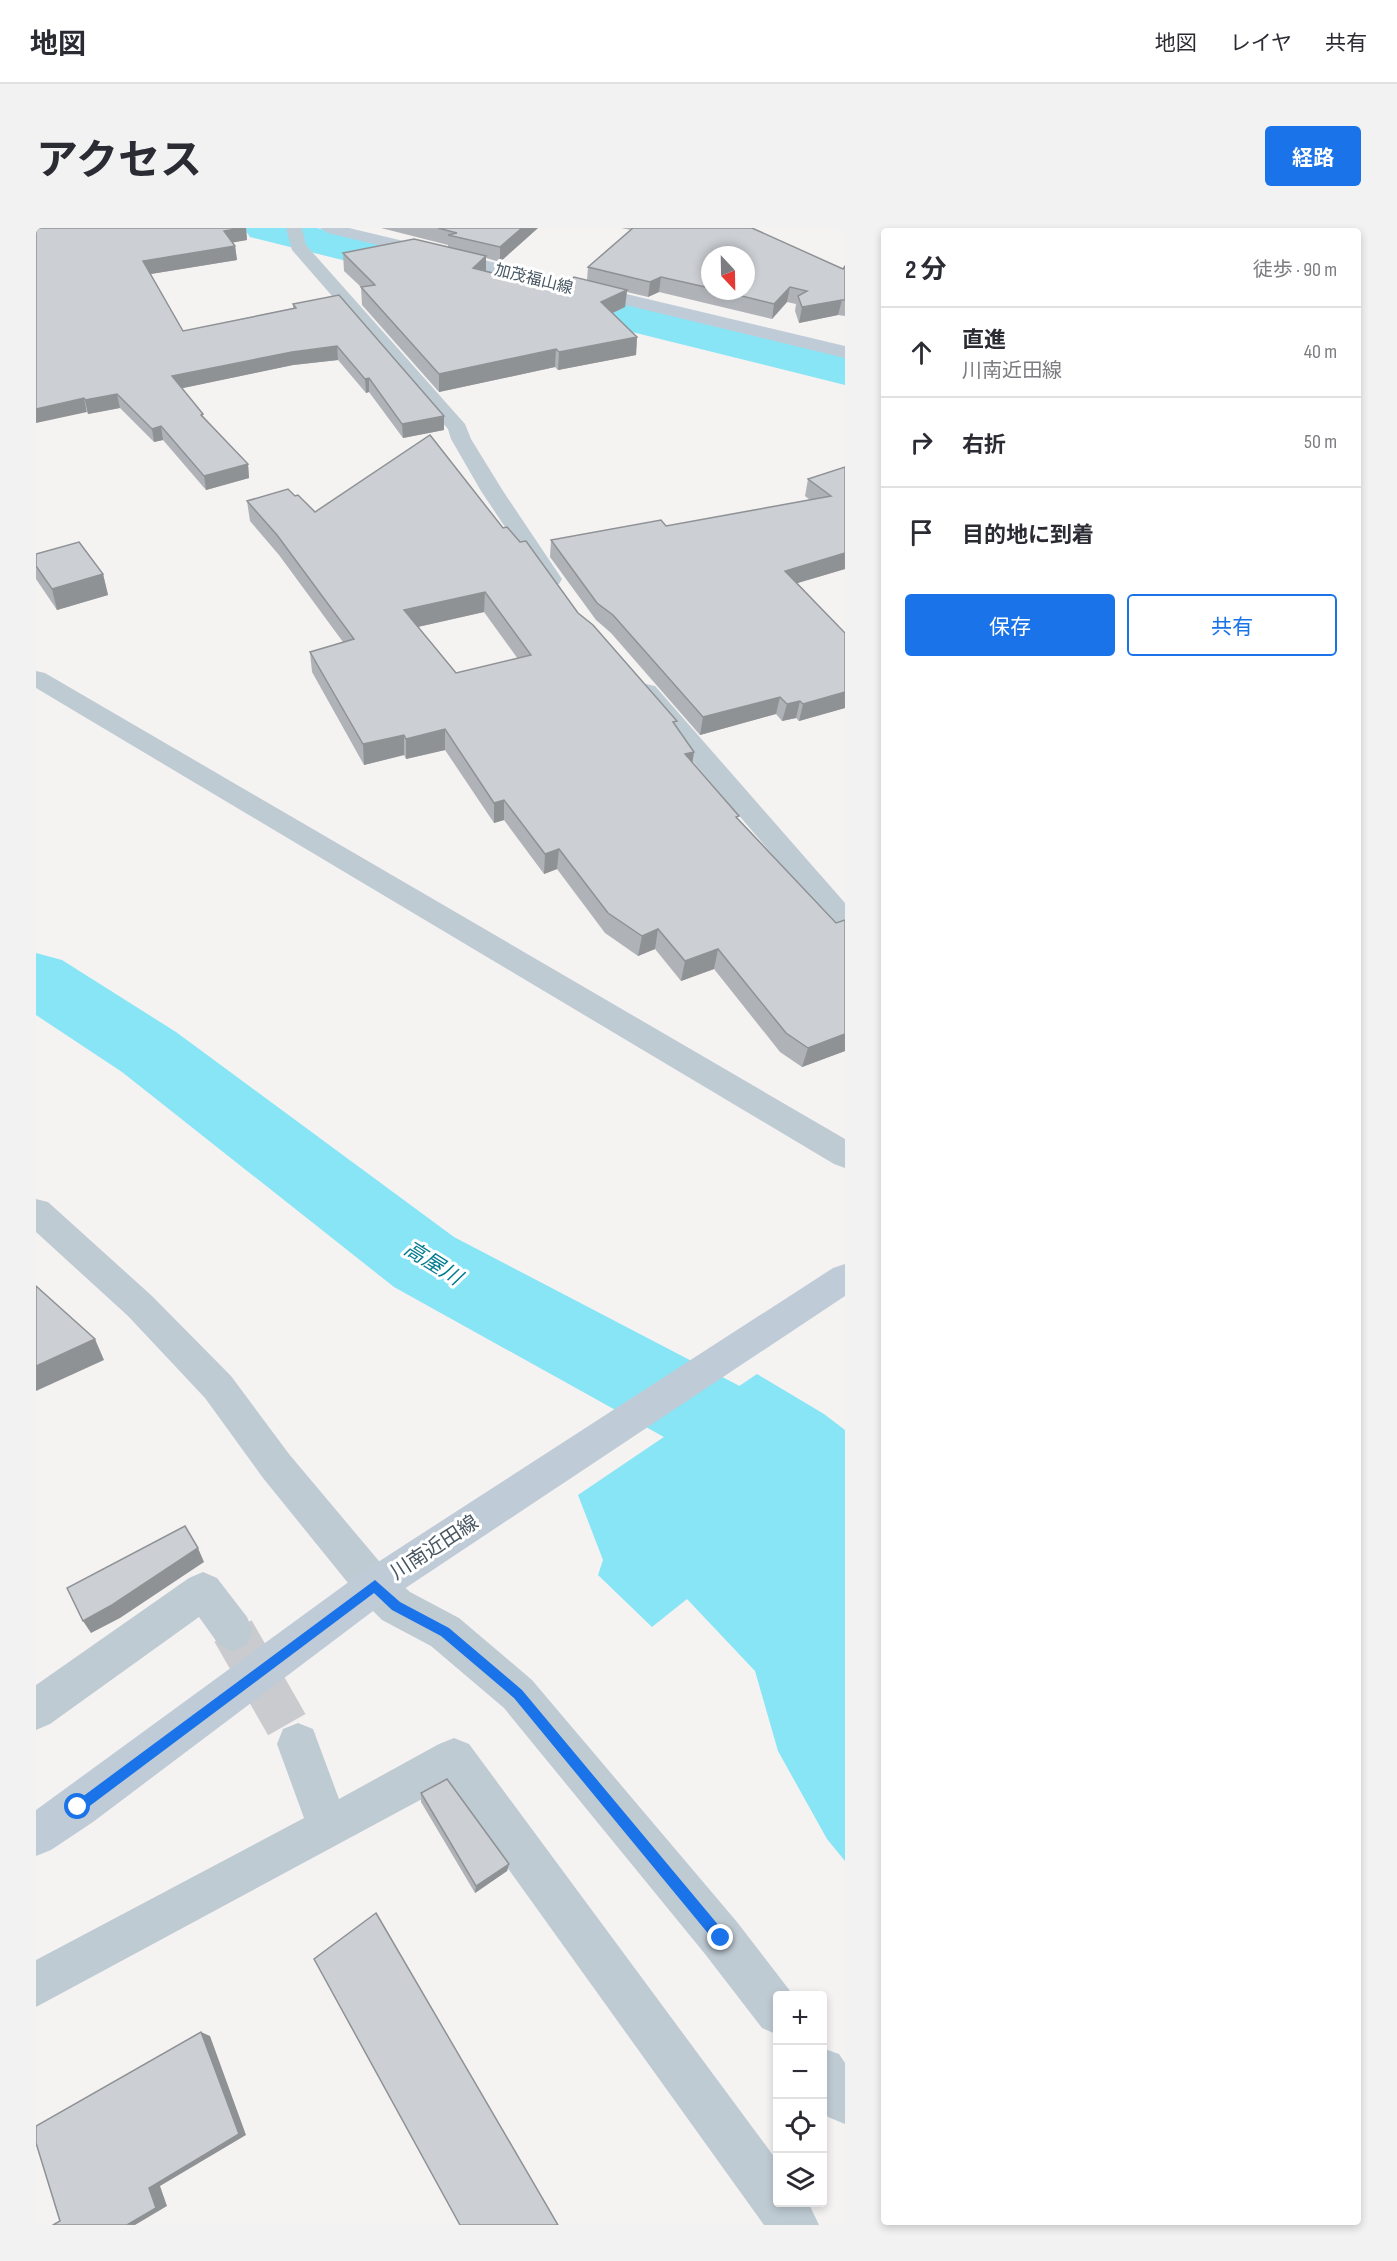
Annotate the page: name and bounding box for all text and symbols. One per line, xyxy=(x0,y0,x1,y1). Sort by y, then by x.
text: 地図 xyxy=(30,28,86,61)
text: 地図 xyxy=(1155,31,1197,56)
text: レイヤ xyxy=(1230,31,1292,56)
text: 共有 xyxy=(1325,31,1367,56)
button: 経路 xyxy=(1265,126,1361,186)
text: アクセス xyxy=(36,136,202,187)
north arrow xyxy=(701,246,755,300)
text: 2 分 xyxy=(905,255,946,286)
text: 徒歩 · 90 m xyxy=(1253,258,1337,282)
street label: 加茂福山線 xyxy=(493,261,575,298)
text: 直進 xyxy=(962,327,1006,354)
icon: ahead xyxy=(905,336,938,369)
text: 40 m xyxy=(1304,340,1337,364)
text: 川南近田線 xyxy=(962,359,1062,383)
icon: right xyxy=(905,426,938,459)
text: 50 m xyxy=(1304,430,1337,454)
text: 右折 xyxy=(962,432,1006,459)
icon: arrive xyxy=(905,516,938,549)
text: 目的地に到着 xyxy=(962,522,1094,549)
button: 保存 xyxy=(905,594,1115,656)
button: 共有 xyxy=(1127,594,1337,656)
water label: 高屋川 xyxy=(399,1236,468,1292)
street label: 川南近田線 xyxy=(386,1511,483,1585)
route start xyxy=(64,1793,90,1819)
route end xyxy=(707,1924,733,1950)
map controls xyxy=(773,1991,827,2207)
button: + xyxy=(773,1991,827,2045)
button: − xyxy=(773,2045,827,2099)
button: locate xyxy=(773,2099,827,2153)
button: layers xyxy=(773,2153,827,2207)

